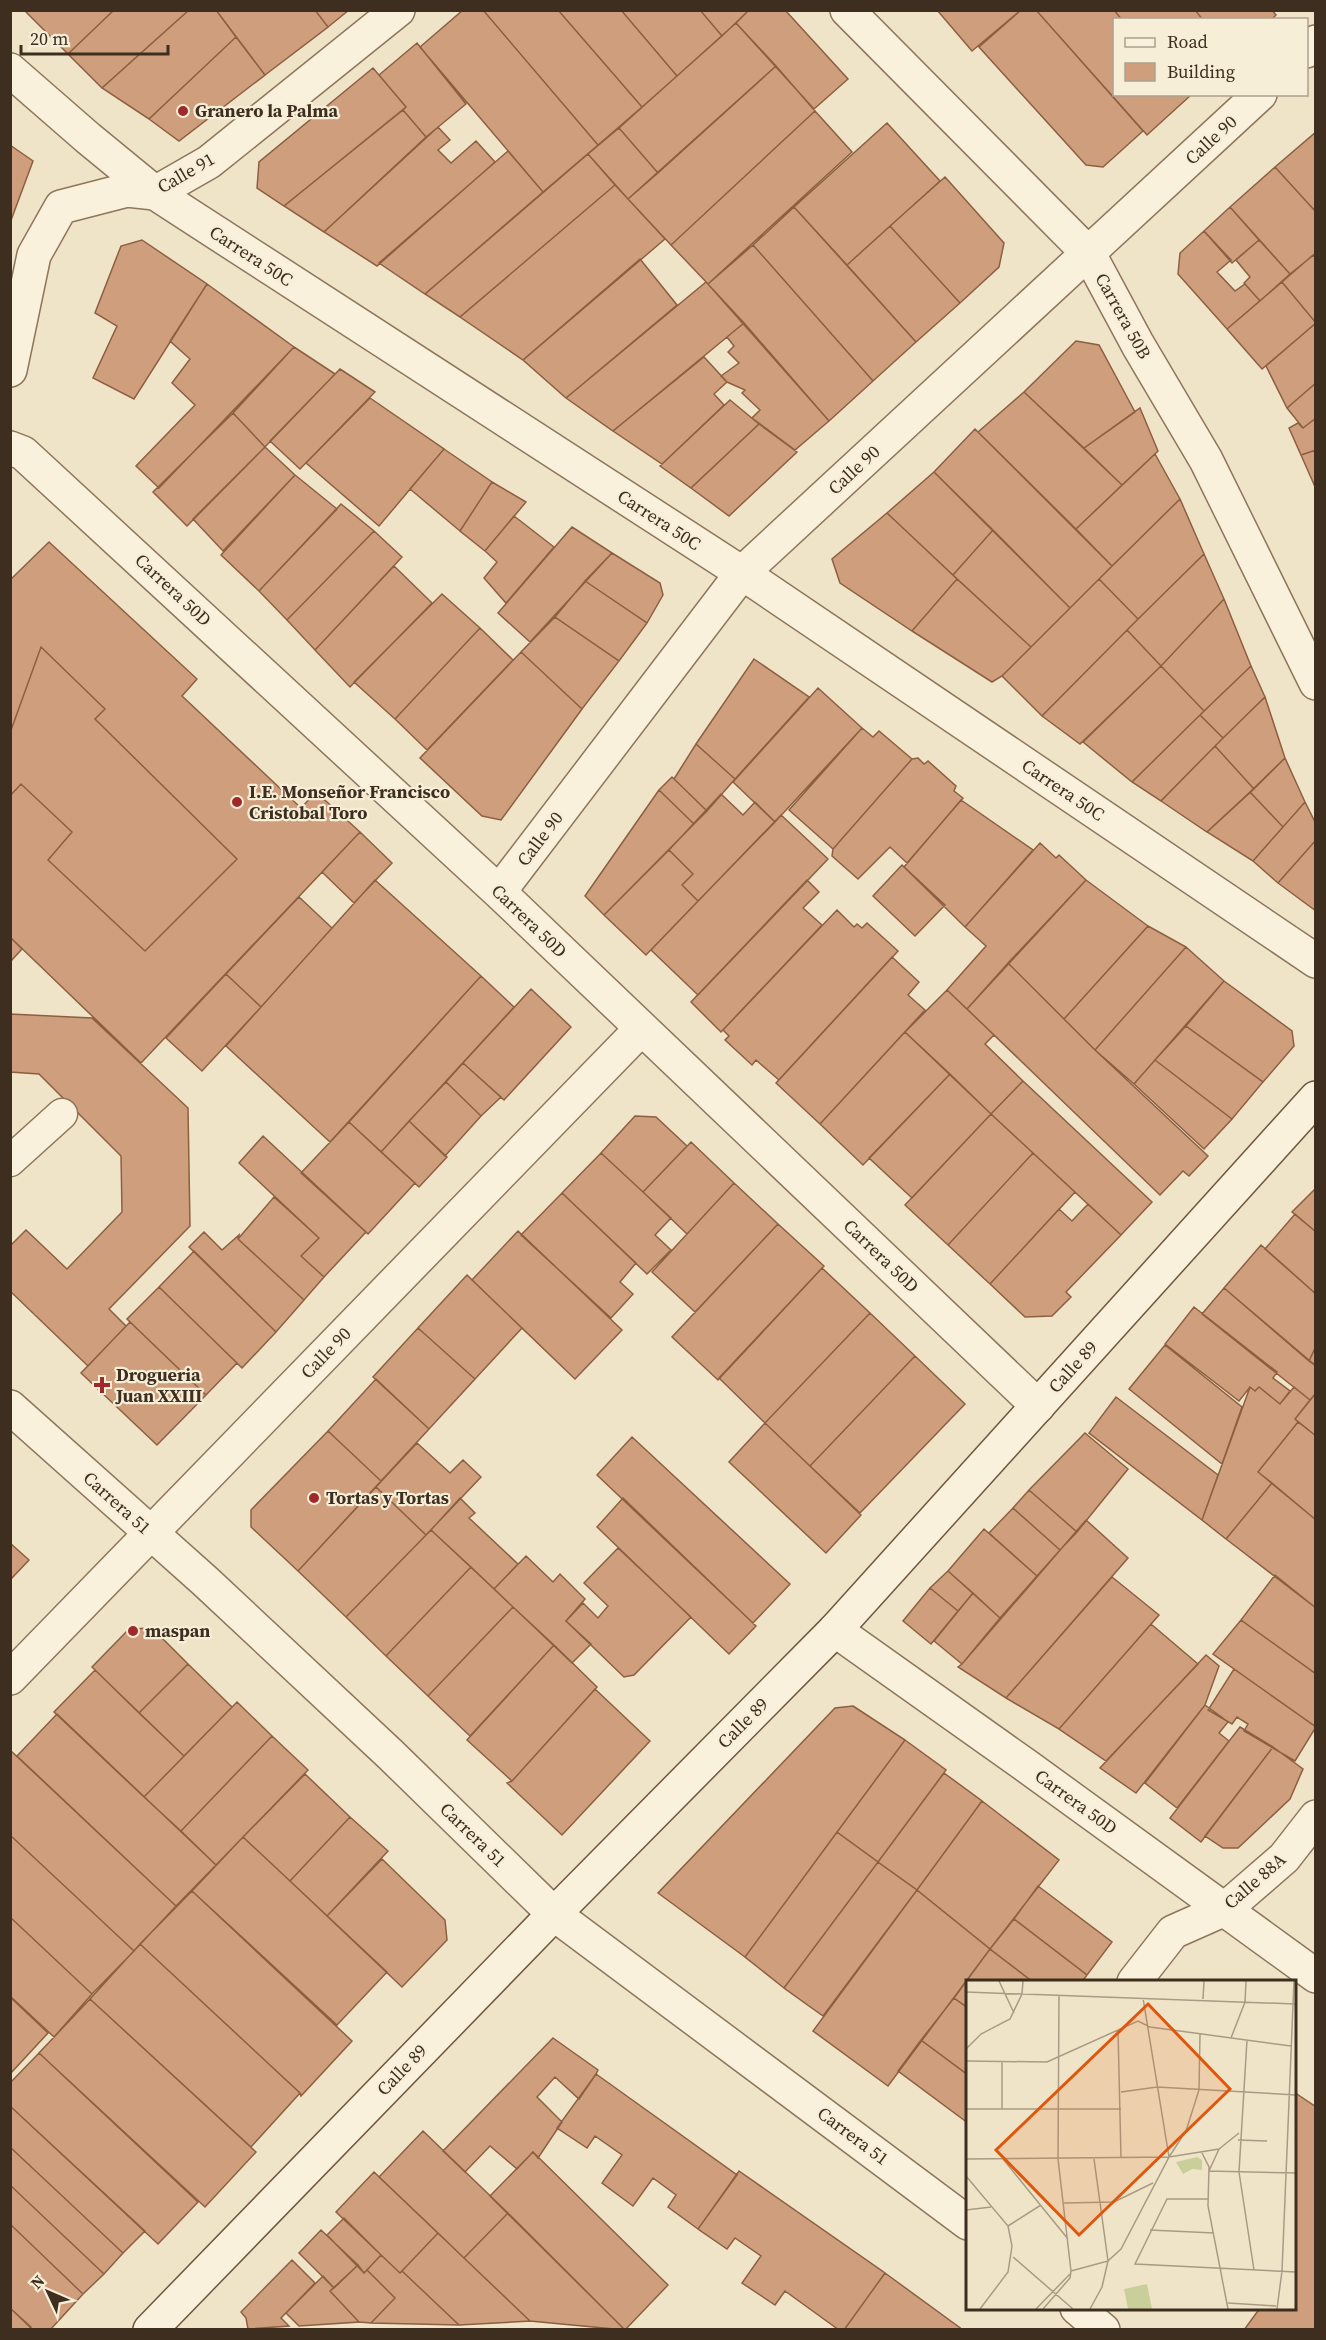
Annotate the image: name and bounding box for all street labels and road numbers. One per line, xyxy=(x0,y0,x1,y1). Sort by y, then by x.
street label: Calle 90 xyxy=(1179,109,1242,170)
street label: Calle 91 xyxy=(152,146,219,199)
street label: Carrera 50C xyxy=(205,219,298,292)
street label: Carrera 50B xyxy=(1090,268,1157,363)
street label: Calle 90 xyxy=(822,439,885,500)
street label: Carrera 50C xyxy=(613,483,706,556)
street label: Carrera 50D xyxy=(130,548,217,632)
street label: Carrera 50C xyxy=(1017,753,1110,826)
street label: Calle 90 xyxy=(511,806,568,871)
street label: Carrera 50D xyxy=(486,878,573,963)
street label: Carrera 50D xyxy=(838,1213,925,1298)
street label: Calle 90 xyxy=(295,1321,356,1384)
street label: Calle 89 xyxy=(1042,1335,1103,1398)
street label: Carrera 51 xyxy=(78,1465,157,1540)
street label: Calle 89 xyxy=(712,1692,774,1754)
street label: Carrera 50D xyxy=(1030,1763,1123,1840)
street label: Carrera 51 xyxy=(435,1797,512,1873)
street label: Calle 88A xyxy=(1218,1847,1291,1915)
street label: Calle 89 xyxy=(371,2038,432,2101)
street label: Carrera 51 xyxy=(812,2101,894,2171)

